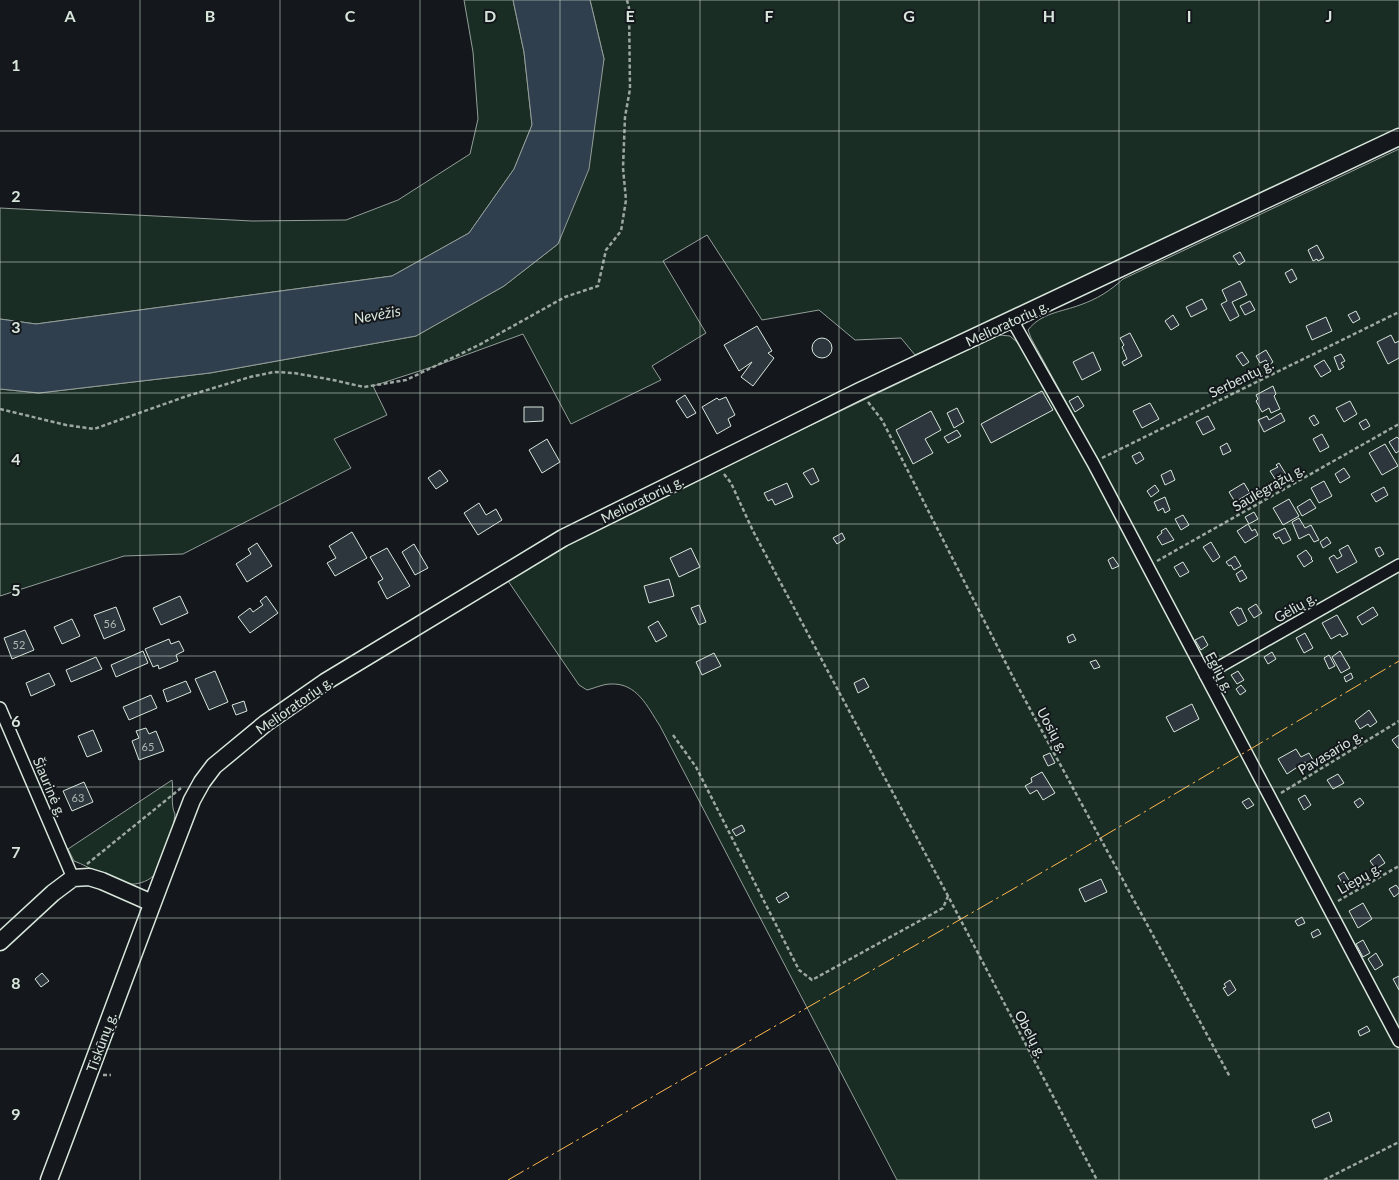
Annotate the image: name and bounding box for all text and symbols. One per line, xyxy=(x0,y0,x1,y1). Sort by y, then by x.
text: A xyxy=(63,6,76,25)
text: B xyxy=(205,6,215,25)
text: C xyxy=(345,6,356,25)
text: D xyxy=(484,6,496,25)
text: E xyxy=(625,6,635,25)
text: F xyxy=(764,6,774,25)
text: G xyxy=(903,6,915,25)
text: H xyxy=(1043,6,1055,25)
text: I xyxy=(1187,6,1191,25)
text: J xyxy=(1326,6,1332,25)
text: 1 xyxy=(11,55,21,74)
text: 2 xyxy=(11,186,21,205)
street label: Melioratorių g. xyxy=(963,296,1051,350)
water label: Nevėžis xyxy=(352,301,402,327)
text: 3 xyxy=(11,317,21,336)
street label: Serbentų g. xyxy=(1206,355,1276,401)
text: 4 xyxy=(11,449,21,468)
street label: Saulėgrąžų g. xyxy=(1229,460,1307,514)
street label: Melioratorių g. xyxy=(598,472,686,526)
text: 5 xyxy=(11,580,21,599)
street label: Gėlių g. xyxy=(1271,588,1319,626)
house number: 56 xyxy=(104,617,116,630)
house number: 52 xyxy=(13,638,25,651)
street label: Eglių g. xyxy=(1202,649,1238,695)
street label: Melioratorių g. xyxy=(252,672,336,738)
street label: Uosių g. xyxy=(1034,704,1072,756)
text: 6 xyxy=(11,711,21,730)
street label: Pavasario g. xyxy=(1295,726,1365,778)
house number: 65 xyxy=(142,740,154,753)
street label: Šiaurinė g. xyxy=(30,754,70,820)
house number: 63 xyxy=(72,791,84,804)
text: 7 xyxy=(11,842,21,861)
street label: Liepų g. xyxy=(1334,859,1384,897)
text: 8 xyxy=(11,973,21,992)
street label: Obelų g. xyxy=(1011,1007,1051,1061)
street label: Tiskūnų g. xyxy=(82,1010,120,1074)
text: 9 xyxy=(11,1104,21,1123)

